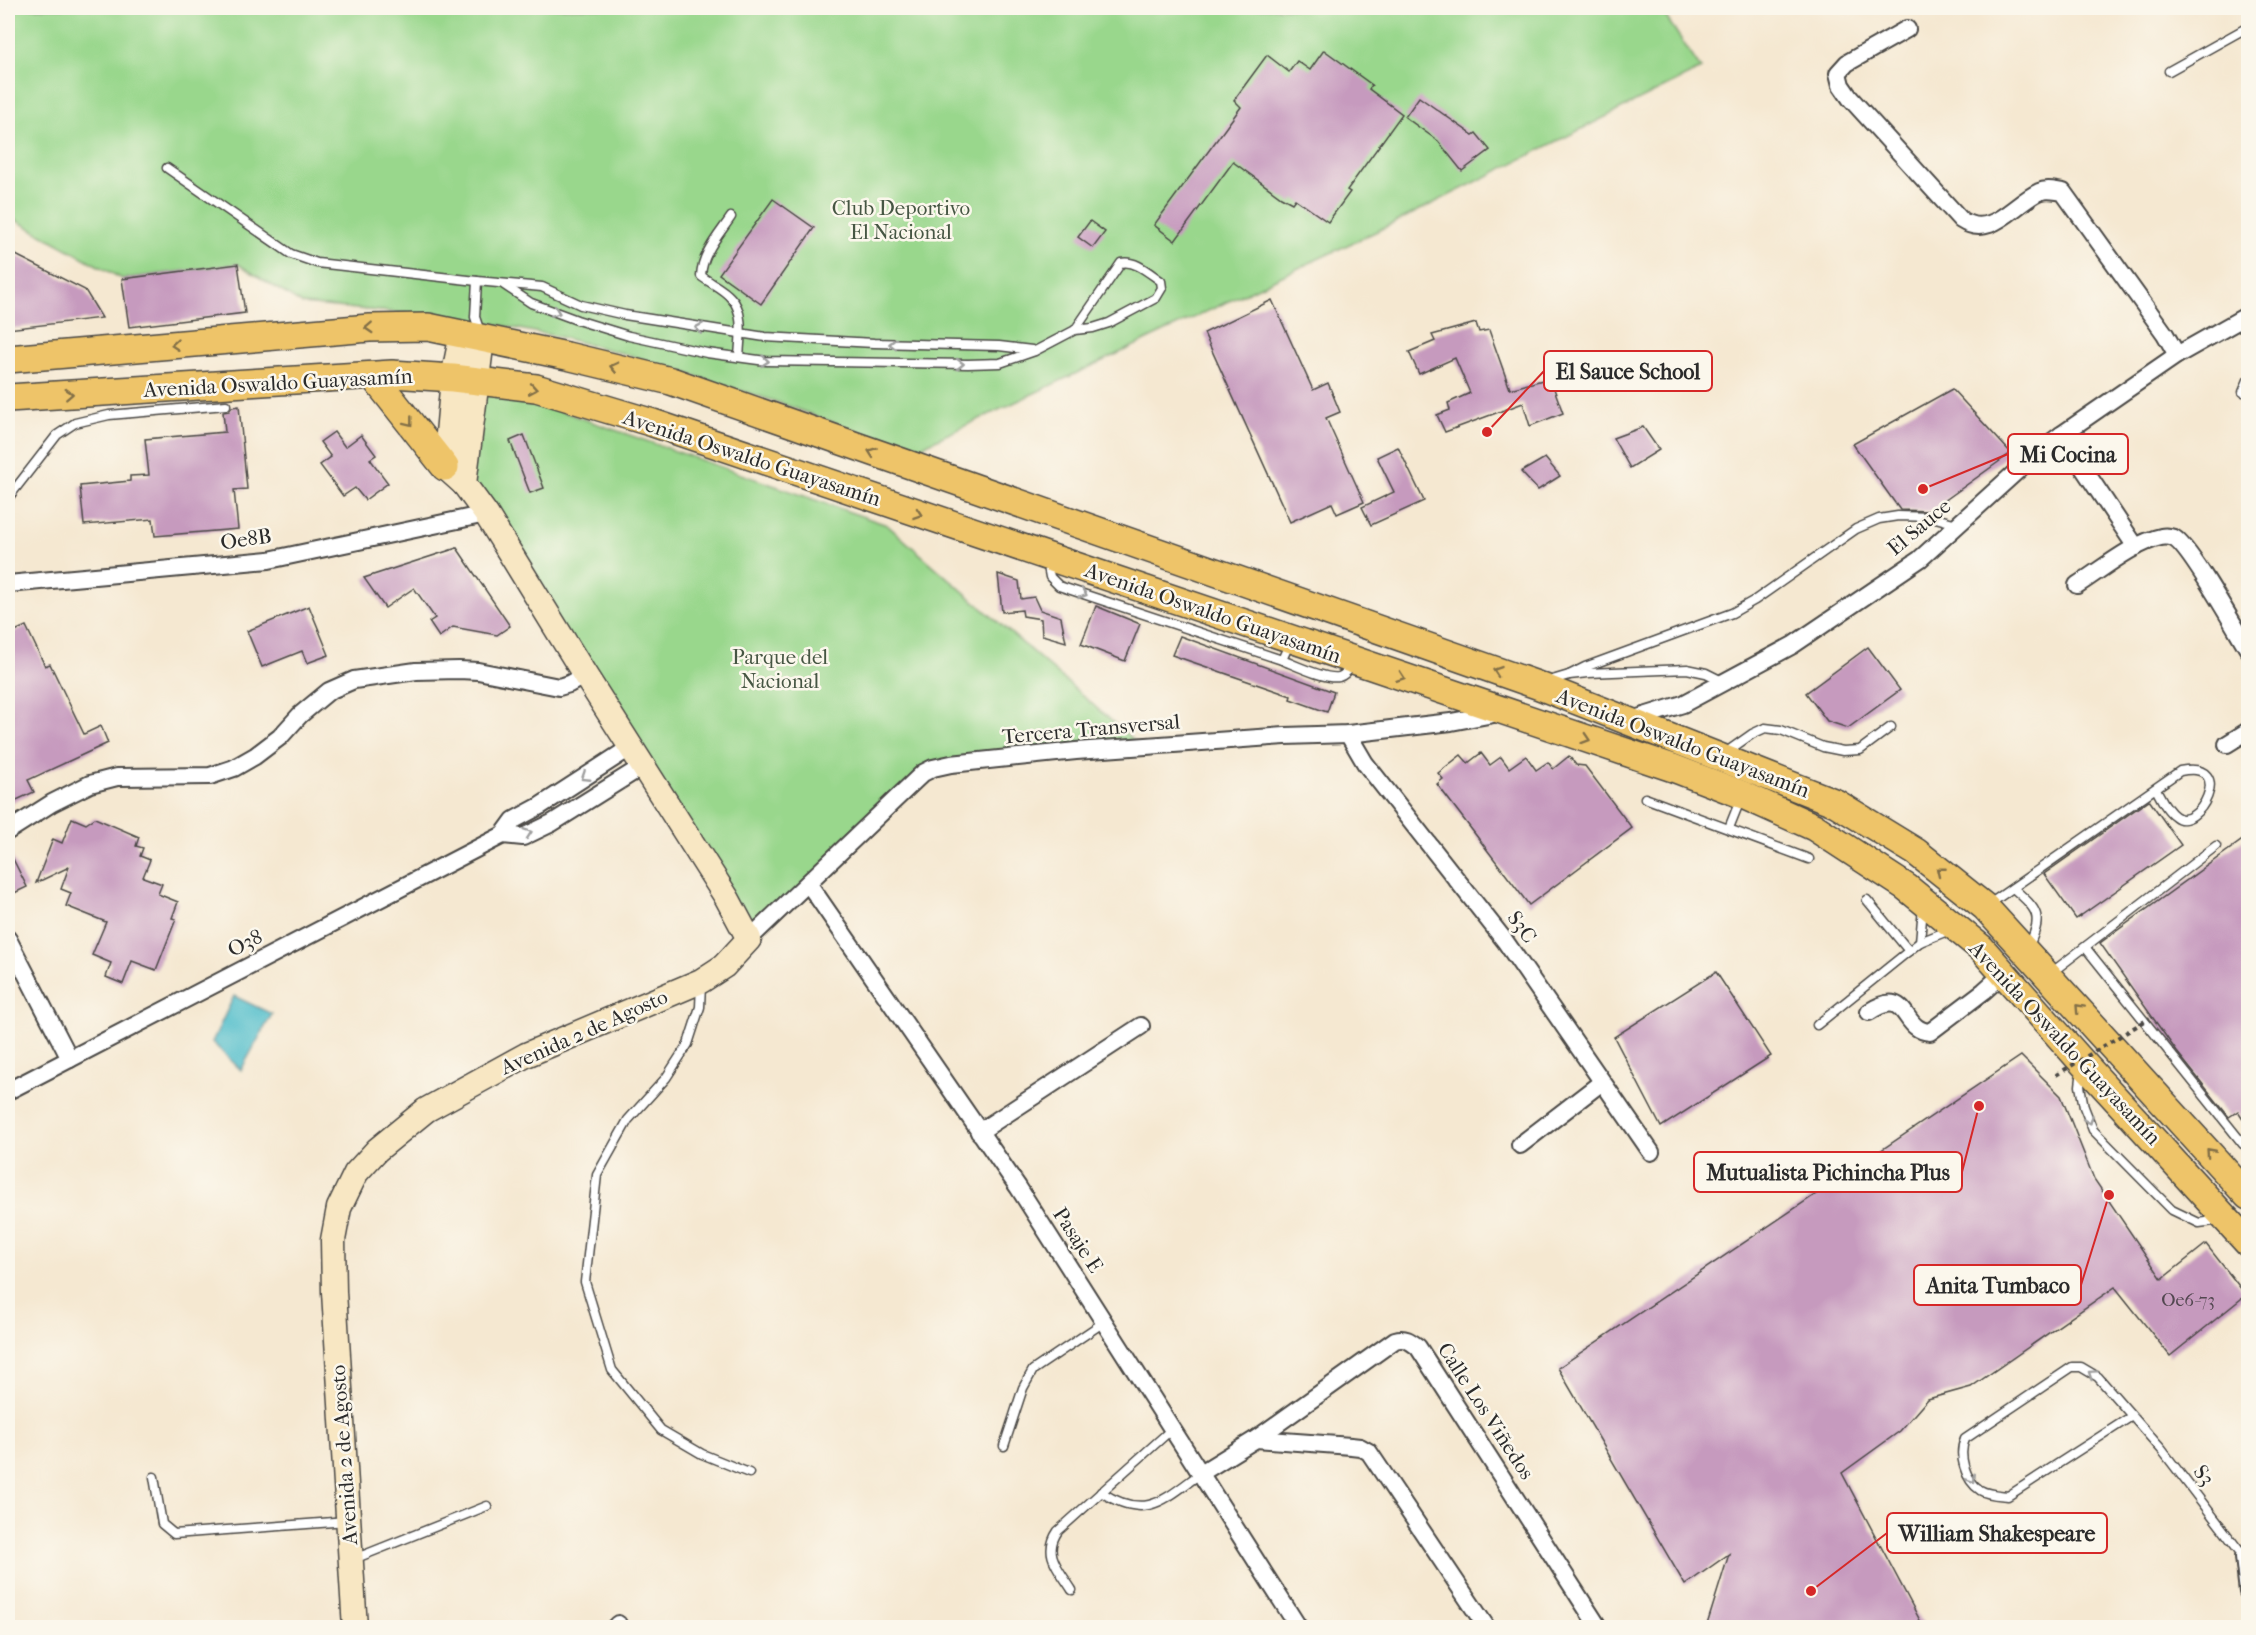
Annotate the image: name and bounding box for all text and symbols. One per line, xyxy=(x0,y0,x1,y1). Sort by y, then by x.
park label: Club Deportivo El Nacional xyxy=(832,196,970,244)
one-way arrow xyxy=(550,305,560,318)
one-way arrow xyxy=(365,322,374,335)
one-way arrow xyxy=(694,322,704,335)
one-way arrow xyxy=(888,337,897,350)
one-way arrow xyxy=(170,338,179,351)
callout: El Sauce School xyxy=(1544,351,1712,391)
one-way arrow xyxy=(761,354,770,367)
one-way arrow xyxy=(956,358,965,370)
text: El Sauce School xyxy=(1556,359,1701,385)
one-way arrow xyxy=(609,362,619,375)
street label: Avenida Oswaldo Guayasamín xyxy=(142,364,413,402)
one-way arrow xyxy=(528,382,538,395)
one-way arrow xyxy=(64,388,73,401)
street label: Avenida Oswaldo Guayasamín xyxy=(619,405,884,511)
one-way arrow xyxy=(401,415,412,426)
callout: Mi Cocina xyxy=(2008,434,2128,474)
text: Mi Cocina xyxy=(2019,442,2117,468)
one-way arrow xyxy=(867,447,878,460)
street label: El Sauce xyxy=(1883,494,1955,560)
one-way arrow xyxy=(912,506,923,519)
street label: Oe8B xyxy=(219,524,273,554)
street label: Avenida Oswaldo Guayasamín xyxy=(1081,557,1344,668)
one-way arrow xyxy=(1077,587,1088,600)
park label: Parque del Nacional xyxy=(732,645,828,693)
one-way arrow xyxy=(1492,665,1502,678)
one-way arrow xyxy=(1395,670,1406,683)
street label: Avenida Oswaldo Guayasamín xyxy=(1552,683,1813,802)
street label: Tercera Transversal xyxy=(1001,709,1181,749)
one-way arrow xyxy=(1580,732,1591,744)
one-way arrow xyxy=(581,770,592,781)
one-way arrow xyxy=(522,828,533,841)
one-way arrow xyxy=(1936,867,1947,878)
street label: S3C xyxy=(1502,906,1542,948)
street label: O38 xyxy=(224,924,266,962)
street label: Avenida Oswaldo Guayasamín xyxy=(1964,936,2166,1150)
street label: Avenida 2 de Agosto xyxy=(496,984,671,1080)
one-way arrow xyxy=(2075,1004,2086,1015)
one-way arrow xyxy=(2082,1114,2094,1125)
one-way arrow xyxy=(2206,1148,2217,1159)
callout: Mutualista Pichincha Plus xyxy=(1694,1152,1962,1192)
text: Mutualista Pichincha Plus xyxy=(1705,1160,1950,1186)
street label: Pasaje E xyxy=(1048,1203,1108,1277)
callout: Anita Tumbaco xyxy=(1914,1265,2081,1305)
text: Anita Tumbaco xyxy=(1924,1273,2070,1299)
house number: Oe6-73 xyxy=(2161,1290,2215,1311)
street label: Calle Los Viñedos xyxy=(1433,1338,1539,1484)
street label: Avenida 2 de Agosto xyxy=(326,1364,362,1547)
one-way arrow xyxy=(2088,1370,2099,1381)
street label: S3 xyxy=(2189,1460,2219,1490)
one-way arrow xyxy=(1964,1472,1975,1483)
callout: William Shakespeare xyxy=(1887,1513,2107,1553)
text: William Shakespeare xyxy=(1898,1521,2096,1547)

